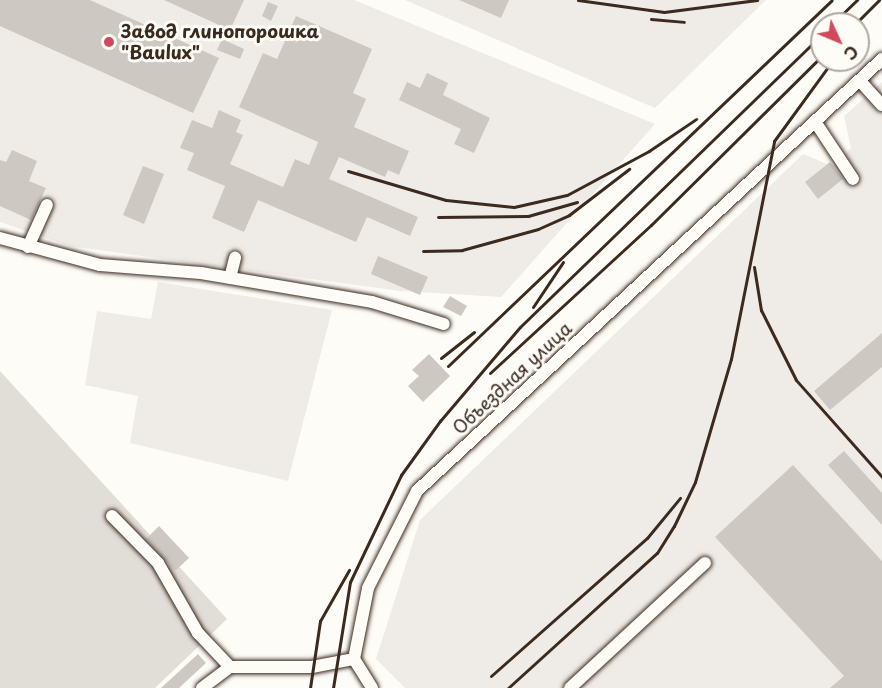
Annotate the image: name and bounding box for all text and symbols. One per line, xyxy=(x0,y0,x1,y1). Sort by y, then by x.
north arrow xyxy=(810,12,870,72)
place label: Завод глинопорошка "Baulux" xyxy=(121,21,319,63)
marker: Завод глинопорошка "Baulux" xyxy=(102,35,116,49)
text: С xyxy=(839,40,864,66)
street label: Объездная улица xyxy=(448,317,576,439)

